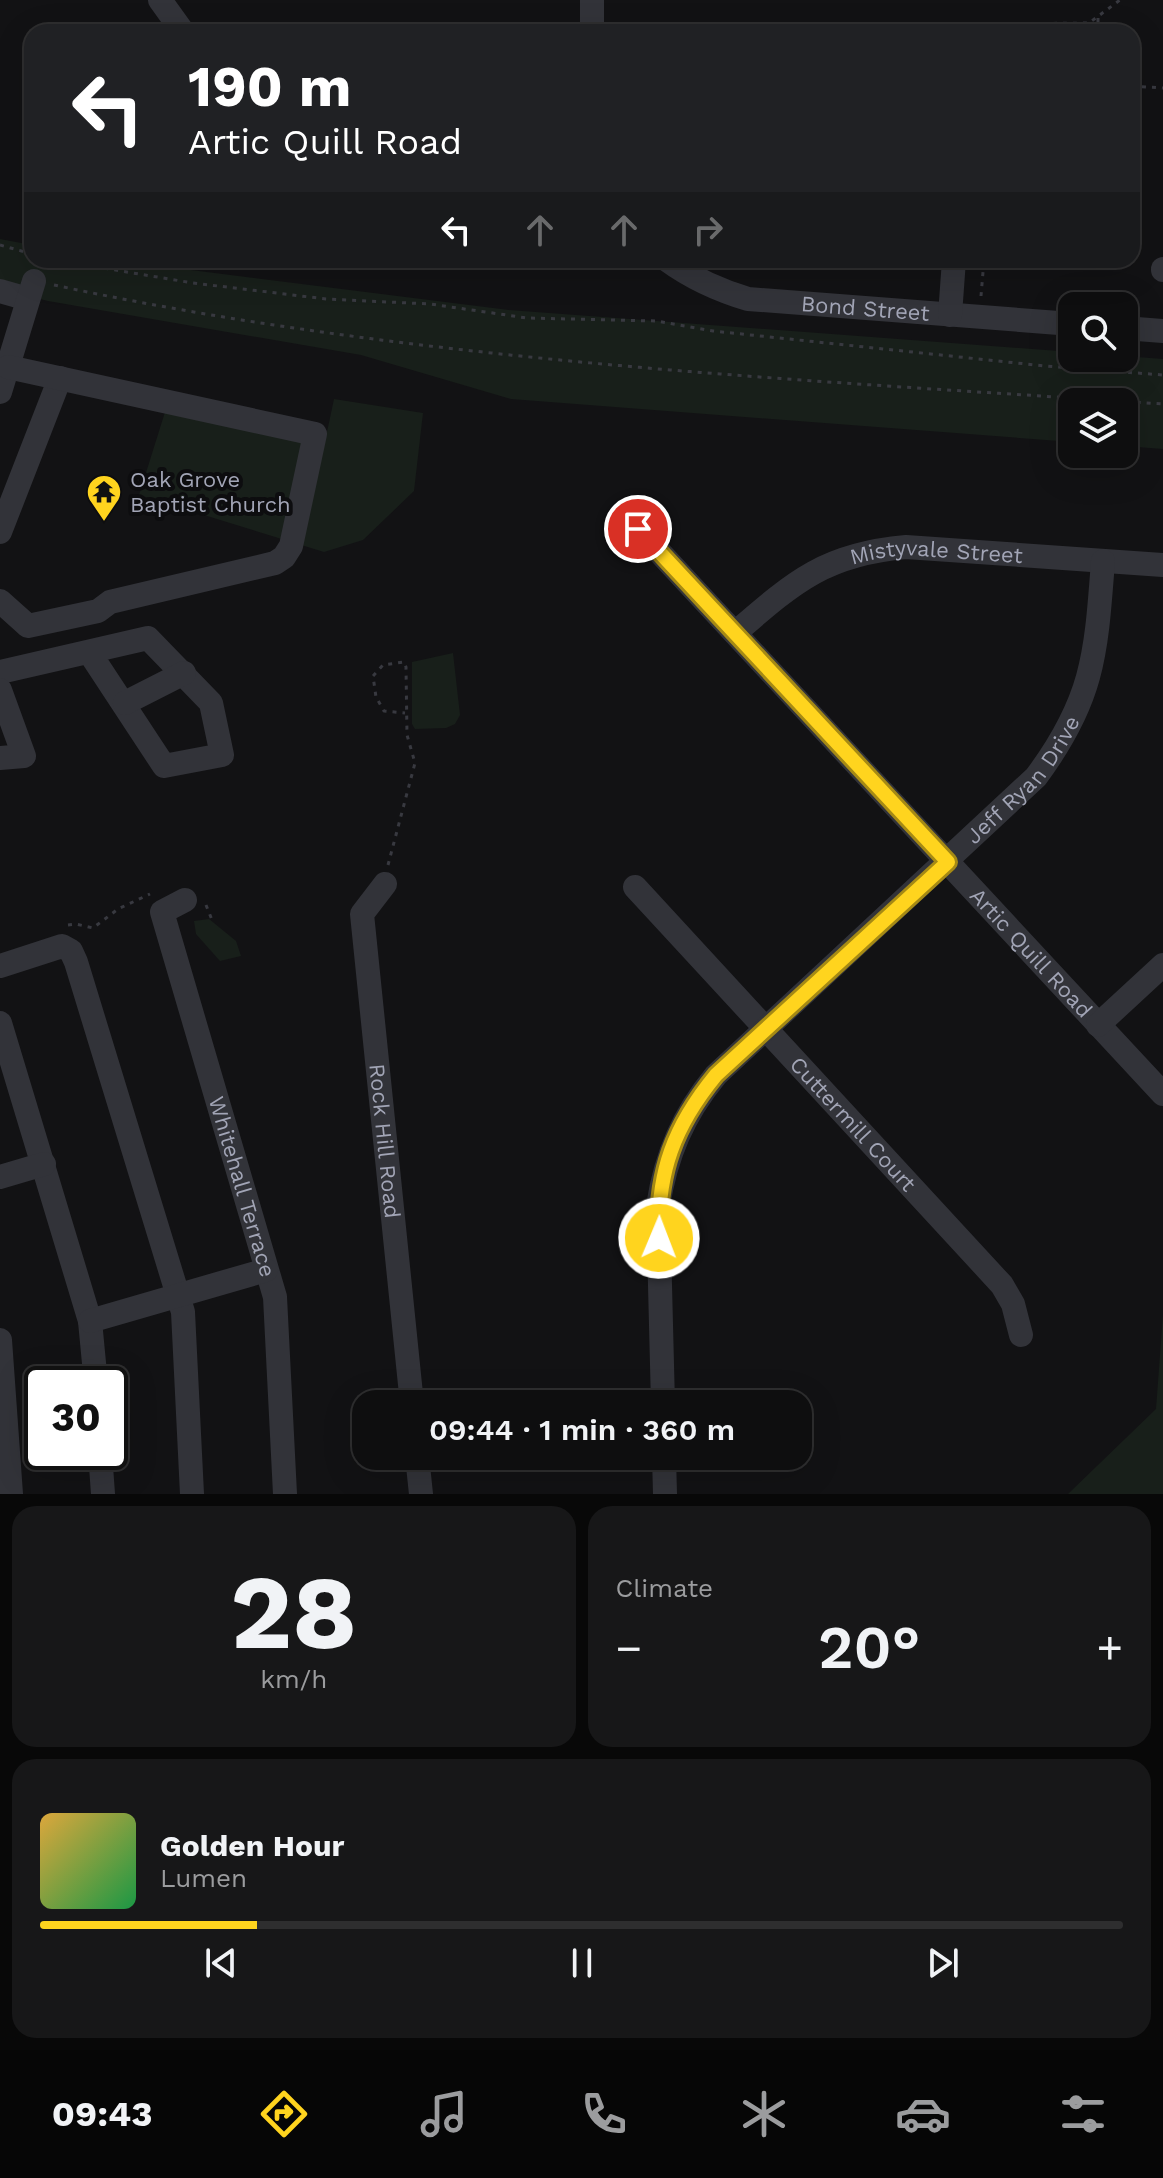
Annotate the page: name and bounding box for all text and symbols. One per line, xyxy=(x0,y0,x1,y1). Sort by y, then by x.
text: 190 m xyxy=(188,54,351,120)
icon: left xyxy=(56,56,160,160)
text: Artic Quill Road xyxy=(188,121,462,163)
icon: left xyxy=(434,208,478,252)
icon: ahead xyxy=(518,208,562,252)
icon: ahead xyxy=(602,208,646,252)
icon: right xyxy=(686,208,730,252)
street label: Bond Street xyxy=(800,291,930,325)
map controls xyxy=(1058,292,1138,468)
button: search xyxy=(1058,292,1138,372)
button: layers xyxy=(1058,388,1138,468)
place label: Oak Grove Baptist Church xyxy=(130,467,291,517)
temple icon: Oak Grove Baptist Church xyxy=(85,473,123,523)
pin xyxy=(604,495,672,563)
icon: arrive xyxy=(616,507,660,551)
street label: Mistyvale Street xyxy=(847,534,1024,569)
street label: Jeff Ryan Drive xyxy=(960,711,1084,849)
street label: Artic Quill Road xyxy=(965,883,1098,1022)
street label: Cuttermill Court xyxy=(785,1051,921,1196)
street label: Rock Hill Road xyxy=(365,1063,405,1220)
street label: Whitehall Terrace xyxy=(204,1093,281,1280)
position arrow xyxy=(617,1196,701,1280)
speed limit sign: 30 xyxy=(24,1366,128,1470)
text: 09:44 · 1 min · 360 m xyxy=(429,1412,735,1447)
text: 28 xyxy=(230,1551,357,1673)
text: Climate xyxy=(616,1573,713,1603)
text: 20° xyxy=(818,1612,921,1683)
text: − xyxy=(616,1622,642,1674)
text: + xyxy=(1096,1622,1123,1674)
text: km/h xyxy=(260,1664,327,1694)
text: Golden Hour xyxy=(160,1828,344,1863)
text: Lumen xyxy=(160,1863,247,1893)
icon: previous xyxy=(199,1941,243,1985)
icon: pause xyxy=(560,1941,604,1985)
icon: next xyxy=(921,1941,965,1985)
icon: directions xyxy=(256,2086,312,2142)
icon: music xyxy=(416,2086,472,2142)
icon: phone xyxy=(576,2086,632,2142)
icon: climate xyxy=(736,2086,792,2142)
icon: car xyxy=(895,2086,951,2142)
icon: filters xyxy=(1055,2086,1111,2142)
text: 09:43 xyxy=(52,2093,153,2135)

